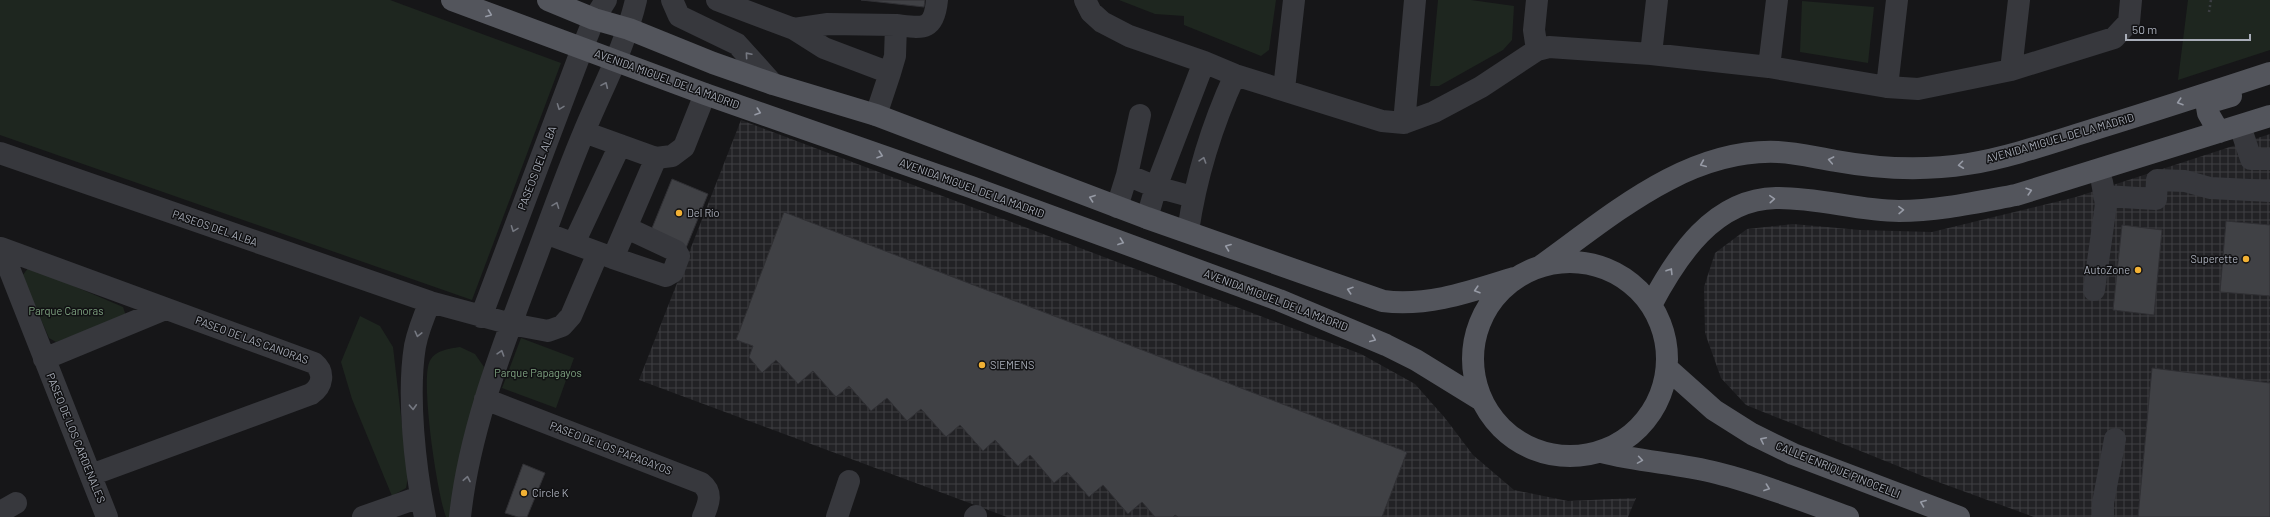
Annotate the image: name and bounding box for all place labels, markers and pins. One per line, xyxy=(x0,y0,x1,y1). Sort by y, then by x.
place label: Del Río xyxy=(687,206,719,219)
marker: Del Río xyxy=(674,208,684,218)
place label: Superette xyxy=(2190,252,2238,265)
marker: Superette xyxy=(2241,254,2251,264)
place label: AutoZone xyxy=(2084,263,2130,276)
marker: AutoZone xyxy=(2133,265,2143,275)
place label: SIEMENS xyxy=(990,358,1034,371)
marker: SIEMENS xyxy=(977,360,987,370)
place label: Circle K xyxy=(532,486,569,499)
marker: Circle K xyxy=(519,488,529,498)

